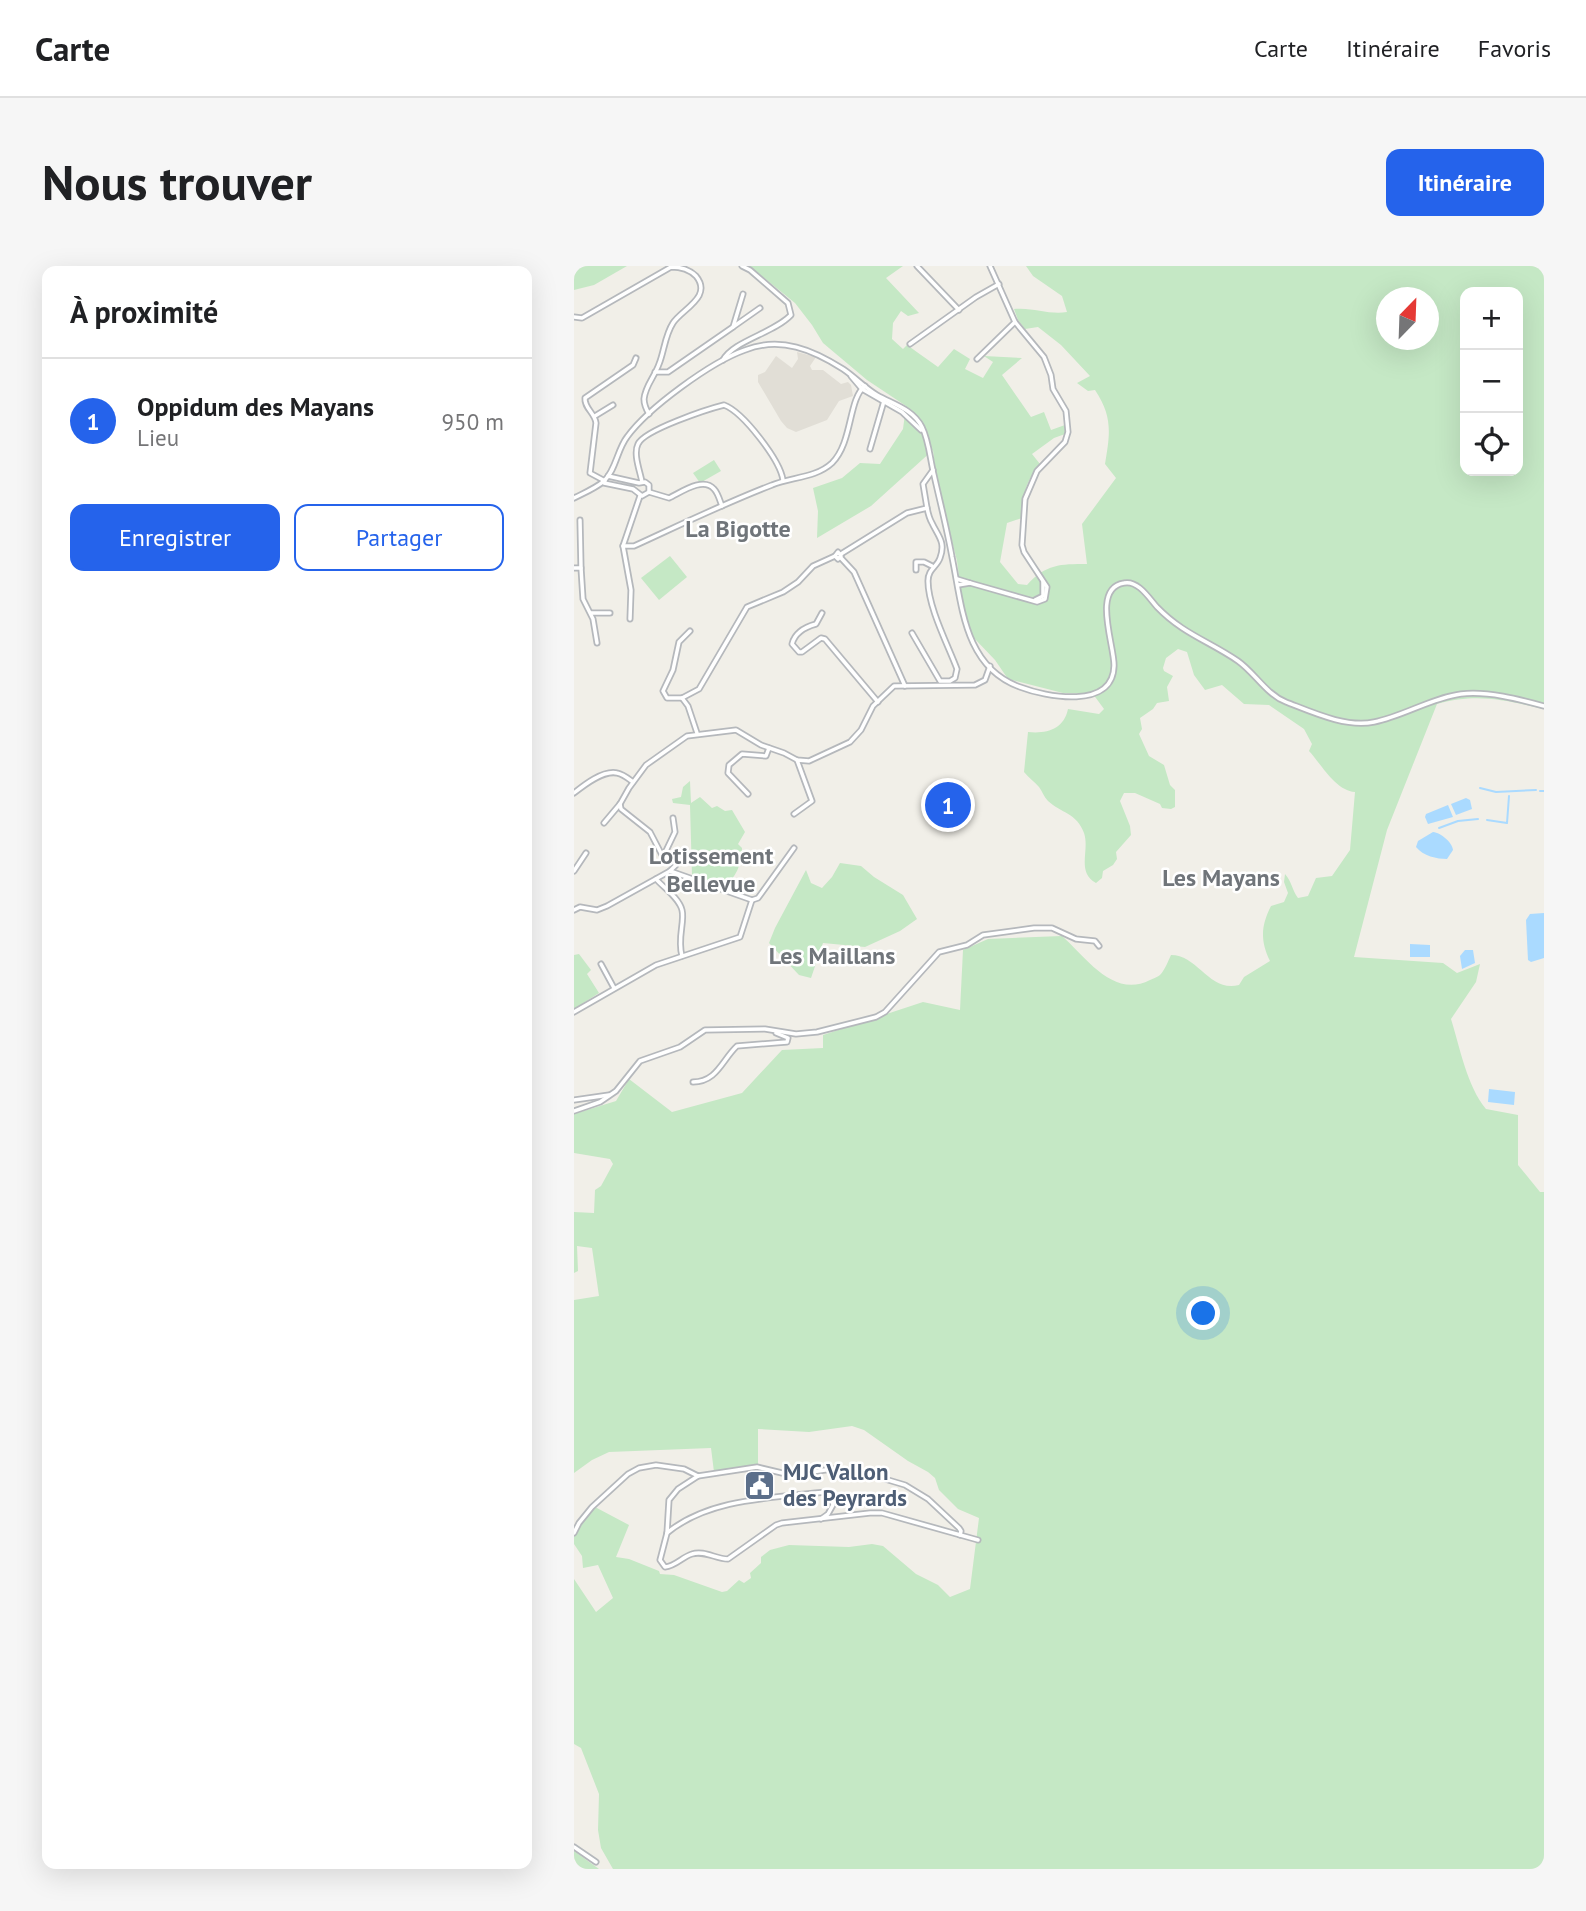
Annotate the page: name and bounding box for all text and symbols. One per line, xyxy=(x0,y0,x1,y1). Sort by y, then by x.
text: Carte xyxy=(35,27,110,70)
text: Carte xyxy=(1254,33,1308,64)
text: Itinéraire xyxy=(1346,33,1440,64)
text: Favoris xyxy=(1478,33,1551,64)
button: Itinéraire xyxy=(1386,149,1544,216)
text: Nous trouver xyxy=(42,150,312,214)
north arrow xyxy=(1376,287,1439,350)
map controls xyxy=(1460,287,1523,476)
button: + xyxy=(1460,287,1523,350)
text: À proximité xyxy=(70,292,218,331)
button: − xyxy=(1460,350,1523,413)
text: Oppidum des Mayans xyxy=(137,390,374,423)
text: 1 xyxy=(86,407,100,436)
text: 950 m xyxy=(442,407,504,436)
button: locate xyxy=(1460,413,1523,476)
text: Lieu xyxy=(137,423,179,452)
button: Enregistrer xyxy=(70,504,280,571)
button: Partager xyxy=(294,504,504,571)
district label: La Bigotte xyxy=(685,513,791,544)
pin: 1 xyxy=(925,779,971,831)
district label: Lotissement Bellevue xyxy=(649,840,774,899)
district label: Les Mayans xyxy=(1162,862,1280,893)
district label: Les Maillans xyxy=(769,940,895,971)
your location xyxy=(1186,1296,1220,1330)
place label: MJC Vallon des Peyrards xyxy=(783,1457,907,1512)
public building icon: MJC Vallon des Peyrards xyxy=(743,1468,777,1502)

